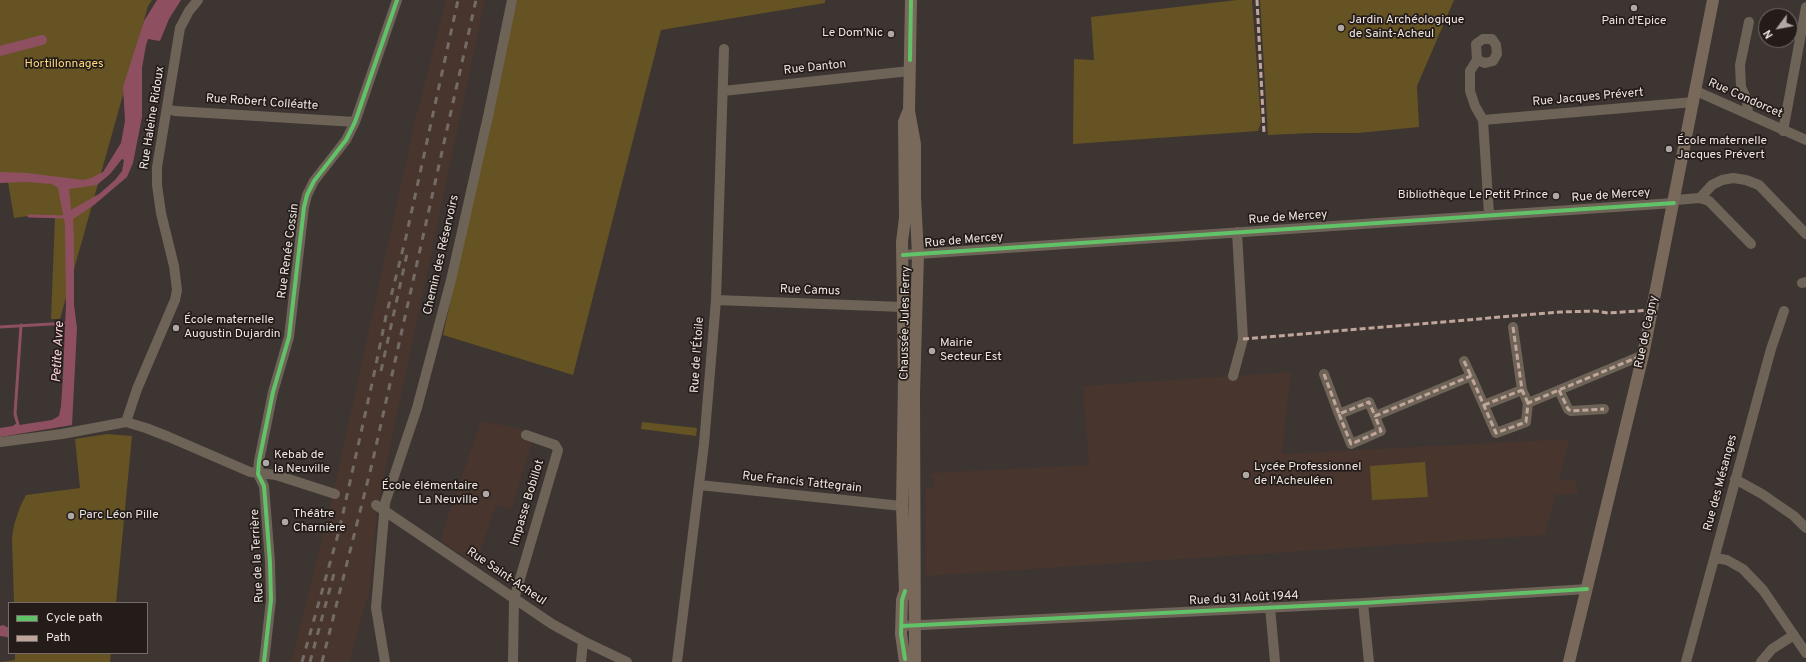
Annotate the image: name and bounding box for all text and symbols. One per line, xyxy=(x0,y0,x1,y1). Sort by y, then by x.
marker: Pain d'Epice xyxy=(1629,3,1639,13)
north arrow xyxy=(1758,8,1798,48)
place label: Jardin Archéologique de Saint-Acheul xyxy=(1349,14,1464,42)
place label: Pain d'Epice xyxy=(1601,15,1667,29)
marker: Jardin Archéologique de Saint-Acheul xyxy=(1336,23,1346,33)
place label: Le Dom'Nic xyxy=(822,27,883,41)
text: N xyxy=(1761,27,1777,41)
marker: Le Dom'Nic xyxy=(886,29,896,39)
park label: Hortillonnages xyxy=(24,58,104,72)
street label: Rue Danton xyxy=(783,58,847,78)
street label: Rue Haleine Ridoux xyxy=(138,65,168,171)
street label: Rue Condorcet xyxy=(1706,76,1784,122)
street label: Rue Jacques Prévert xyxy=(1532,86,1644,110)
street label: Rue Robert Colléatte xyxy=(205,92,319,114)
place label: École maternelle Jacques Prévert xyxy=(1677,135,1767,163)
marker: École maternelle Jacques Prévert xyxy=(1664,144,1674,154)
street label: Rue de Mercey xyxy=(1571,186,1651,206)
place label: Bibliothèque Le Petit Prince xyxy=(1398,189,1548,203)
marker: Bibliothèque Le Petit Prince xyxy=(1551,191,1561,201)
street label: Chemin des Réservoirs xyxy=(421,194,463,316)
street label: Rue Renée Cossin xyxy=(275,202,303,300)
street label: Rue de Mercey xyxy=(1248,208,1328,228)
street label: Rue de Mercey xyxy=(924,230,1004,252)
street label: Chaussée Jules Ferry xyxy=(898,266,914,380)
street label: Rue Camus xyxy=(779,283,841,299)
street label: Rue de Cagny xyxy=(1632,294,1662,370)
place label: École maternelle Augustin Dujardin xyxy=(184,314,281,342)
street label: Rue de l'Étoile xyxy=(688,316,708,394)
water label: Petite Avre xyxy=(50,321,68,383)
marker: École maternelle Augustin Dujardin xyxy=(171,323,181,333)
place label: Mairie Secteur Est xyxy=(940,337,1002,365)
marker: Mairie Secteur Est xyxy=(927,346,937,356)
street label: Rue des Mésanges xyxy=(1701,433,1741,533)
place label: Kebab de la Neuville xyxy=(274,449,330,477)
marker: Kebab de la Neuville xyxy=(261,458,271,468)
street label: Impasse Bobillot xyxy=(508,458,548,548)
place label: Lycée Professionnel de l'Acheuléen xyxy=(1254,461,1361,489)
street label: Rue Francis Tattegrain xyxy=(742,470,862,496)
marker: Lycée Professionnel de l'Acheuléen xyxy=(1241,470,1251,480)
place label: École élémentaire La Neuville xyxy=(382,480,478,508)
marker: École élémentaire La Neuville xyxy=(481,489,491,499)
place label: Théâtre Charnière xyxy=(293,508,346,536)
place label: Parc Léon Pille xyxy=(79,509,159,523)
street label: Rue de la Terrière xyxy=(248,509,268,603)
marker: Parc Léon Pille xyxy=(66,511,76,521)
marker: Théâtre Charnière xyxy=(280,517,290,527)
street label: Rue Saint-Acheul xyxy=(463,545,549,609)
street label: Rue du 31 Août 1944 xyxy=(1189,589,1299,609)
legend xyxy=(8,602,148,654)
text: Cycle path xyxy=(46,610,103,626)
text: Path xyxy=(46,630,71,646)

